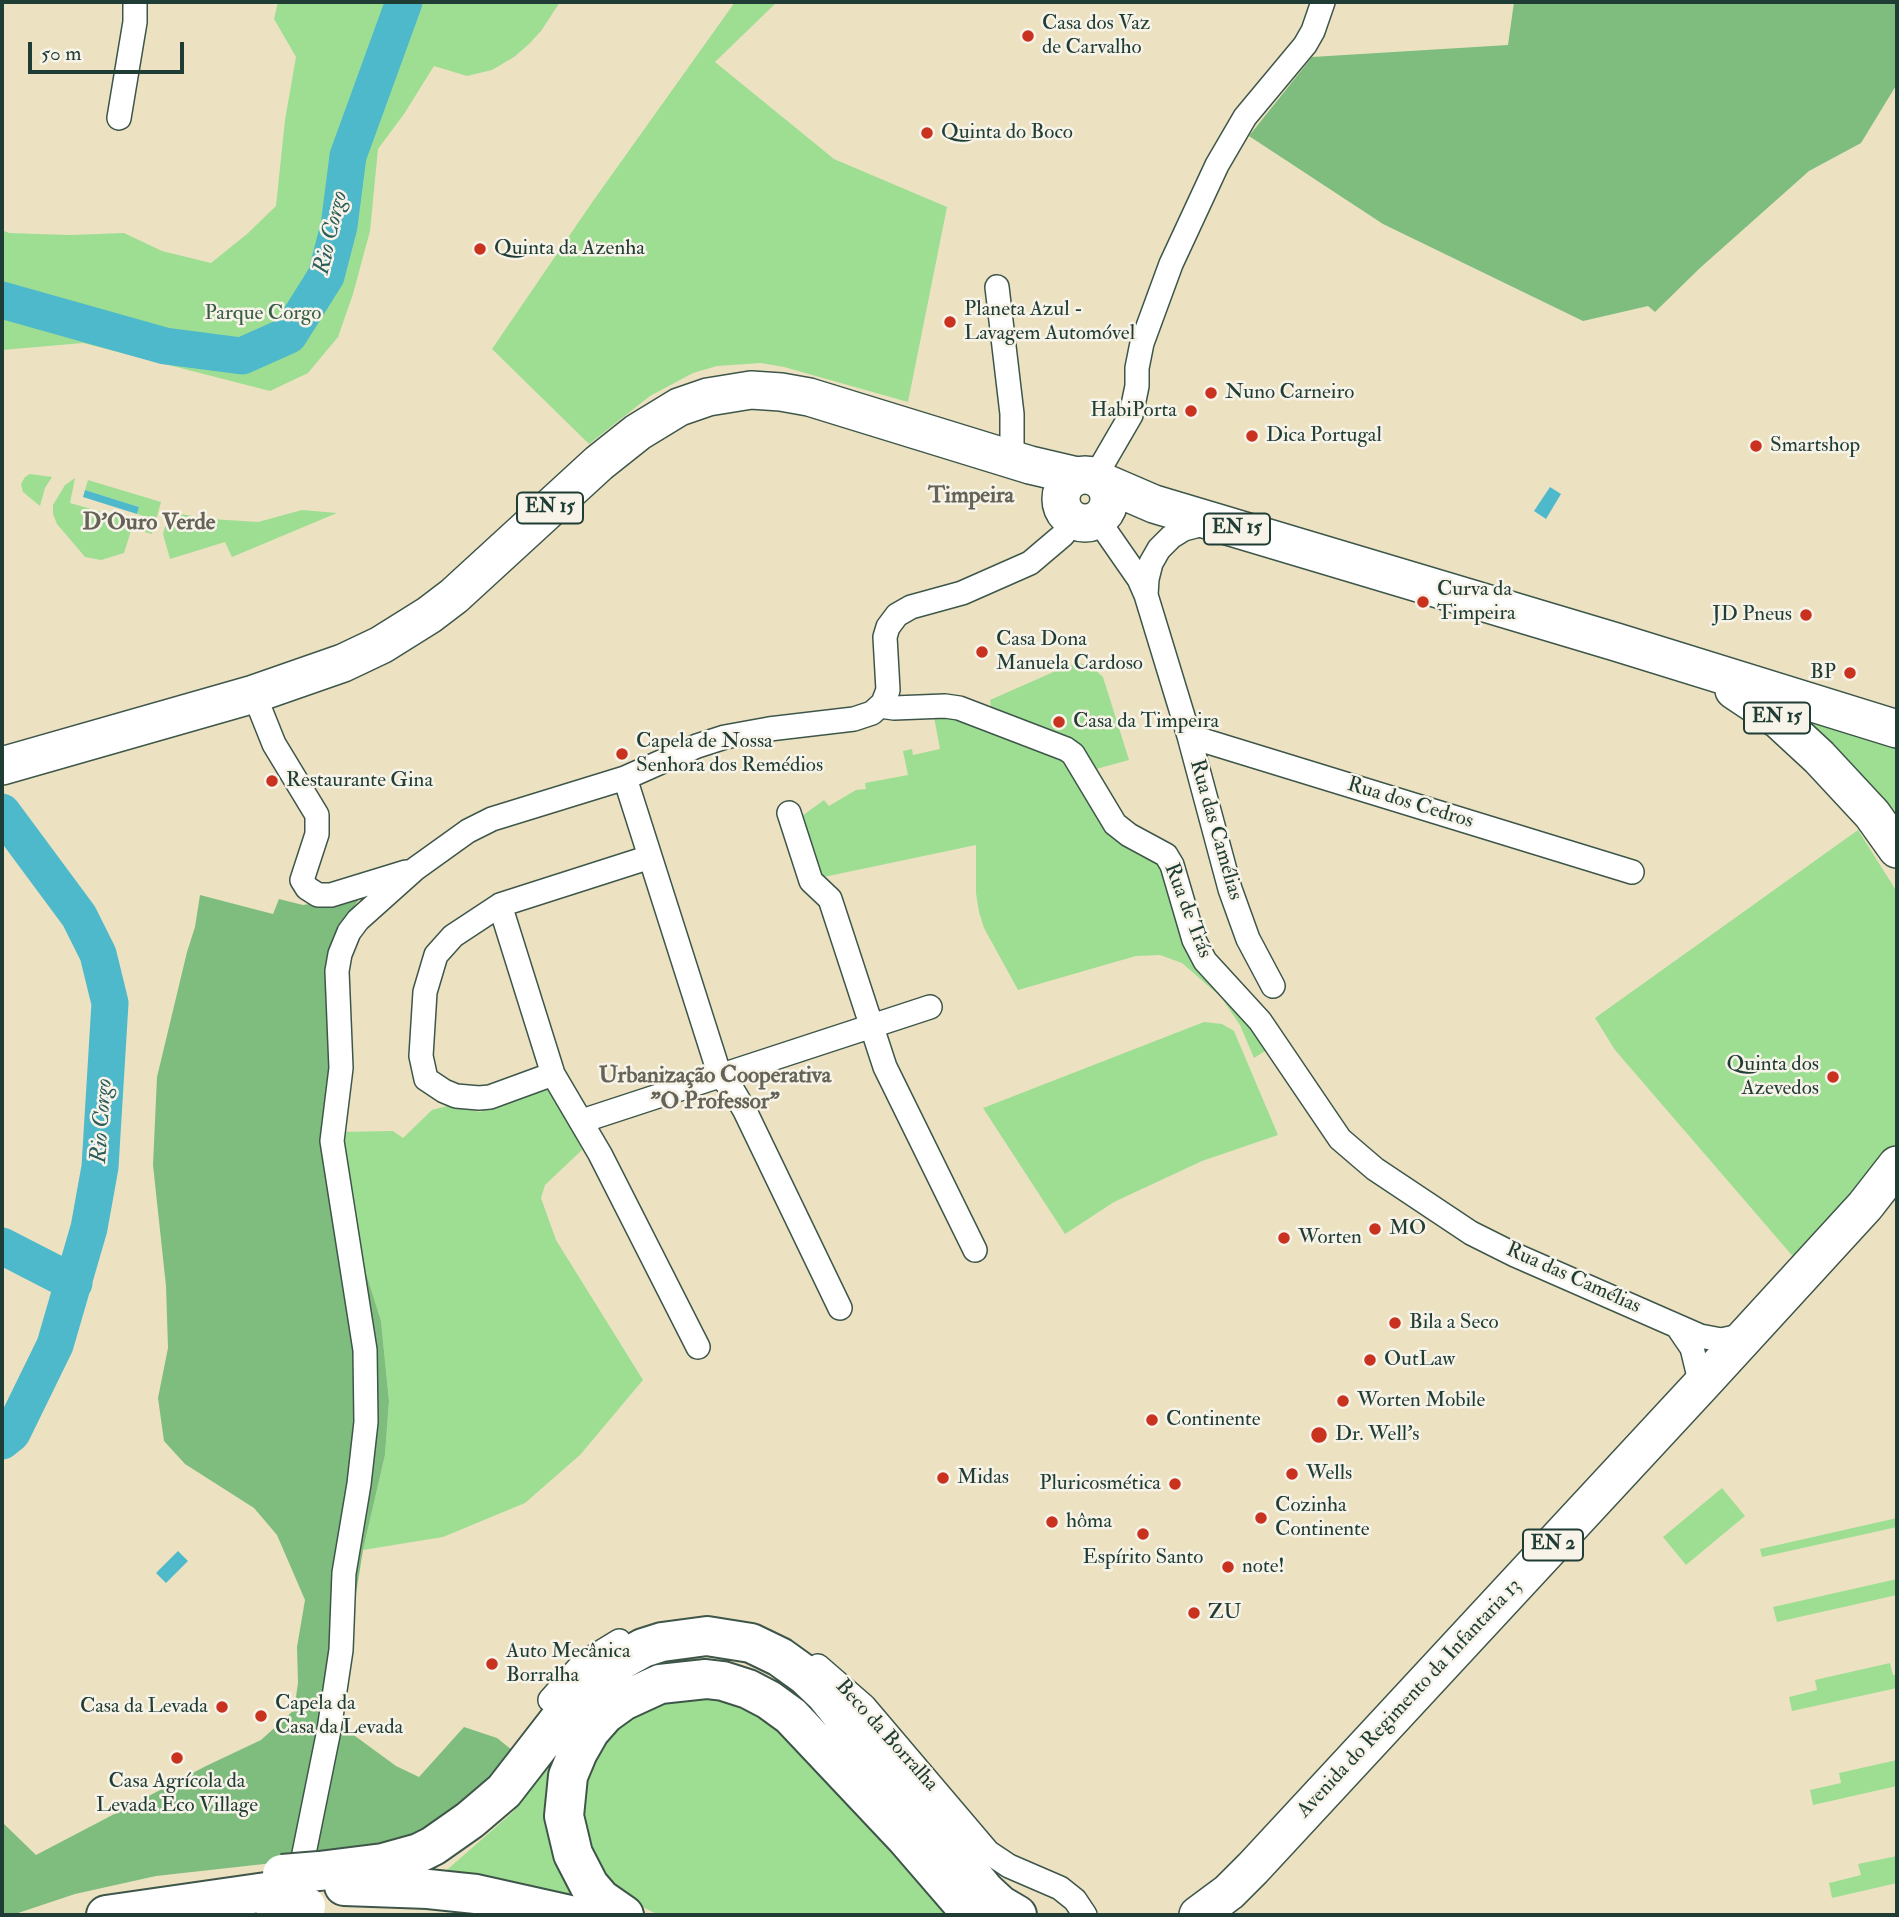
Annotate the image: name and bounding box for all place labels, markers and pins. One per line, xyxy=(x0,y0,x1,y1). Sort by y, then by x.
place label: Casa dos Vaz de Carvalho xyxy=(1042,11,1150,61)
marker: Casa dos Vaz de Carvalho xyxy=(1020,28,1036,44)
place label: Quinta do Boco xyxy=(941,120,1073,146)
marker: Quinta do Boco xyxy=(919,125,935,141)
place label: Quinta da Azenha xyxy=(494,236,645,262)
marker: Quinta da Azenha xyxy=(472,241,488,257)
place label: Planeta Azul - Lavagem Automóvel xyxy=(964,297,1135,347)
marker: Planeta Azul - Lavagem Automóvel xyxy=(942,314,958,330)
place label: Nuno Carneiro xyxy=(1225,380,1354,406)
marker: Nuno Carneiro xyxy=(1203,385,1219,401)
place label: HabiPorta xyxy=(1090,398,1177,424)
marker: HabiPorta xyxy=(1183,403,1199,419)
place label: Dica Portugal xyxy=(1266,423,1382,449)
marker: Dica Portugal xyxy=(1244,428,1260,444)
place label: Smartshop xyxy=(1770,433,1860,459)
marker: Smartshop xyxy=(1748,438,1764,454)
place label: Curva da Timpeira xyxy=(1437,577,1516,627)
marker: Curva da Timpeira xyxy=(1415,594,1431,610)
place label: JD Pneus xyxy=(1712,602,1792,628)
marker: JD Pneus xyxy=(1798,607,1814,623)
place label: Casa Dona Manuela Cardoso xyxy=(996,627,1143,677)
marker: Casa Dona Manuela Cardoso xyxy=(974,644,990,660)
place label: BP xyxy=(1810,660,1836,686)
marker: BP xyxy=(1842,665,1858,681)
place label: Casa da Timpeira xyxy=(1073,709,1219,735)
marker: Casa da Timpeira xyxy=(1051,714,1067,730)
place label: Capela de Nossa Senhora dos Remédios xyxy=(636,729,823,779)
marker: Capela de Nossa Senhora dos Remédios xyxy=(614,746,630,762)
place label: Restaurante Gina xyxy=(286,768,433,794)
marker: Restaurante Gina xyxy=(264,773,280,789)
place label: Quinta dos Azevedos xyxy=(1727,1052,1819,1102)
marker: Quinta dos Azevedos xyxy=(1825,1069,1841,1085)
place label: MO xyxy=(1389,1216,1426,1242)
marker: MO xyxy=(1367,1221,1383,1237)
place label: Worten xyxy=(1298,1225,1362,1251)
marker: Worten xyxy=(1276,1230,1292,1246)
place label: Bila a Seco xyxy=(1409,1310,1499,1336)
marker: Bila a Seco xyxy=(1387,1315,1403,1331)
place label: OutLaw xyxy=(1384,1347,1455,1373)
marker: OutLaw xyxy=(1362,1352,1378,1368)
place label: Worten Mobile xyxy=(1357,1388,1485,1414)
marker: Worten Mobile xyxy=(1335,1393,1351,1409)
place label: Continente xyxy=(1166,1407,1260,1433)
marker: Continente xyxy=(1144,1412,1160,1428)
place label: Dr. Well's xyxy=(1335,1422,1419,1448)
marker: Dr. Well's xyxy=(1309,1425,1329,1445)
place label: Wells xyxy=(1306,1461,1352,1487)
place label: Midas xyxy=(957,1465,1009,1491)
marker: Wells xyxy=(1284,1466,1300,1482)
marker: Midas xyxy=(935,1470,951,1486)
place label: Pluricosmética xyxy=(1039,1471,1161,1497)
marker: Pluricosmética xyxy=(1167,1476,1183,1492)
place label: Cozinha Continente xyxy=(1275,1493,1369,1543)
place label: hôma xyxy=(1066,1509,1112,1535)
marker: Cozinha Continente xyxy=(1253,1510,1269,1526)
marker: hôma xyxy=(1044,1514,1060,1530)
marker: Espírito Santo xyxy=(1135,1526,1151,1542)
place label: Espírito Santo xyxy=(1083,1545,1203,1571)
place label: note! xyxy=(1242,1554,1284,1580)
marker: note! xyxy=(1220,1559,1236,1575)
place label: ZU xyxy=(1208,1600,1241,1626)
marker: ZU xyxy=(1186,1605,1202,1621)
place label: Auto Mecânica Borralha xyxy=(506,1639,631,1689)
marker: Auto Mecânica Borralha xyxy=(484,1656,500,1672)
place label: Capela da Casa da Levada xyxy=(275,1691,403,1741)
place label: Casa da Levada xyxy=(80,1694,208,1720)
marker: Casa da Levada xyxy=(214,1699,230,1715)
marker: Capela da Casa da Levada xyxy=(253,1708,269,1724)
marker: Casa Agrícola da Levada Eco Village xyxy=(169,1750,185,1766)
place label: Casa Agrícola da Levada Eco Village xyxy=(96,1769,258,1819)

